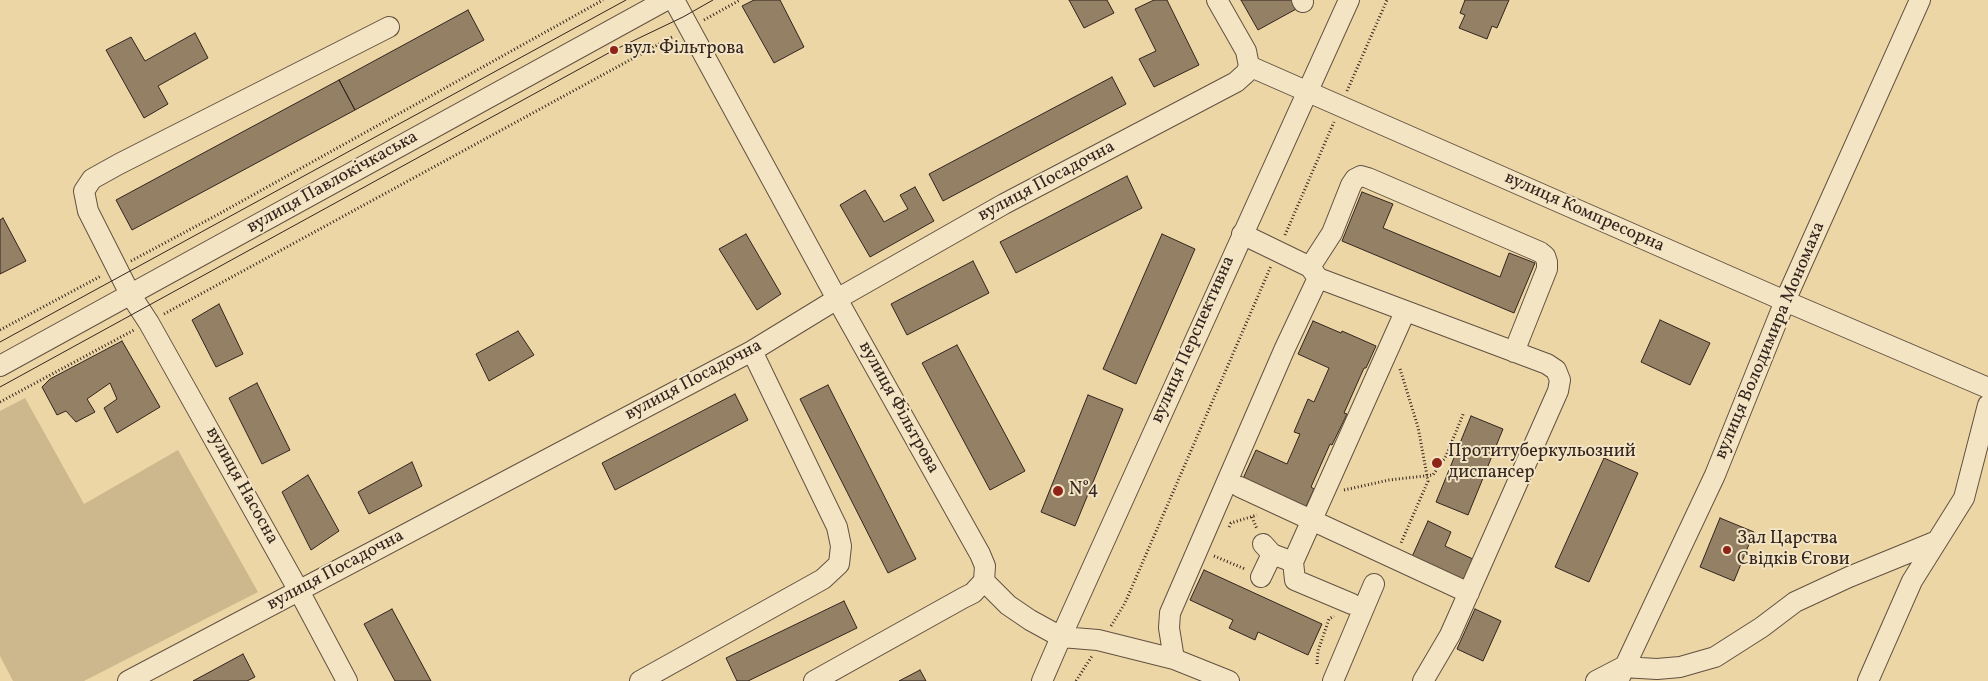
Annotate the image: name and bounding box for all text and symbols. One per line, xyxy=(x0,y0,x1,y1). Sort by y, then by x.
place label: вул. Фільтрова xyxy=(624,39,744,61)
marker: вул. Фільтрова xyxy=(608,44,620,56)
street label: вулиця Павлокічкаська xyxy=(244,127,422,239)
street label: вулиця Посадочна xyxy=(975,137,1119,227)
street label: вулиця Компресорна xyxy=(1501,168,1667,258)
street label: вулиця Володимира Мономаха xyxy=(1711,219,1831,463)
street label: вулиця Перспективна xyxy=(1147,253,1241,427)
street label: вулиця Посадочна xyxy=(622,336,766,426)
street label: вулиця Фільтрова xyxy=(853,338,943,478)
street label: вулиця Насосна xyxy=(200,424,282,548)
place label: Протитуберкульозний диспансер xyxy=(1448,442,1636,484)
marker: Протитуберкульозний диспансер xyxy=(1430,456,1444,470)
place label: N°4 xyxy=(1069,480,1099,502)
marker: N°4 xyxy=(1051,484,1065,498)
street label: вулиця Посадочна xyxy=(264,526,408,616)
place label: Зал Царства Свідків Єгови xyxy=(1737,529,1850,572)
marker: Зал Царства Свідків Єгови xyxy=(1721,544,1733,556)

